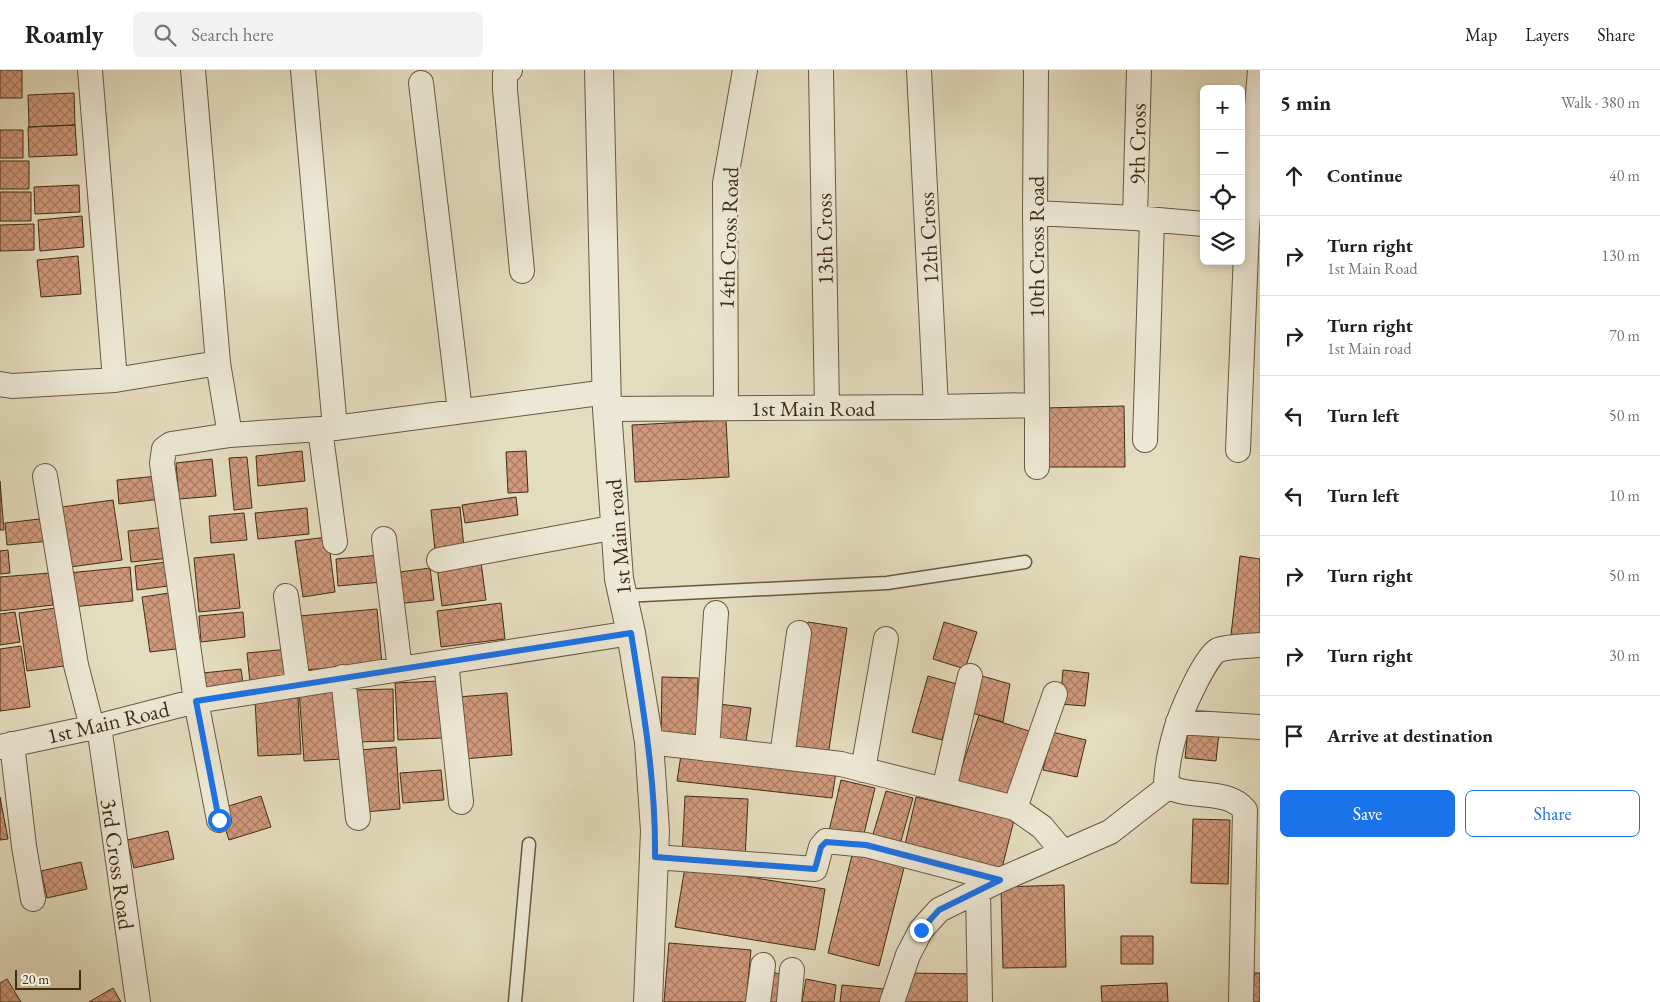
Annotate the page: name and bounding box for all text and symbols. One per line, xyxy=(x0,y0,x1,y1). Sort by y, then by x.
search box xyxy=(133,12,483,57)
text: Roamly xyxy=(25,19,103,50)
icon: search xyxy=(151,21,179,49)
text: Search here xyxy=(191,22,274,47)
text: Map xyxy=(1465,23,1497,46)
text: Layers xyxy=(1525,23,1569,46)
text: Share xyxy=(1597,23,1635,46)
map controls xyxy=(1200,85,1245,265)
button: + xyxy=(1200,85,1245,130)
text: 5 min xyxy=(1280,89,1331,116)
text: Walk · 380 m xyxy=(1561,92,1640,113)
street label: 9th Cross xyxy=(1122,103,1153,185)
button: − xyxy=(1200,130,1245,175)
icon: ahead xyxy=(1280,162,1308,190)
text: Continue xyxy=(1327,163,1402,188)
text: 40 m xyxy=(1609,165,1640,186)
street label: 14th Cross Road xyxy=(712,166,746,310)
street label: 10th Cross Road xyxy=(1022,175,1051,318)
button: locate xyxy=(1200,175,1245,220)
street label: 12th Cross xyxy=(912,191,945,285)
street label: 13th Cross xyxy=(809,193,840,285)
button: layers xyxy=(1200,220,1245,265)
text: Turn right xyxy=(1327,233,1413,258)
icon: right xyxy=(1280,242,1308,270)
text: 130 m xyxy=(1601,245,1640,266)
text: 1st Main Road xyxy=(1327,258,1418,279)
text: Turn right xyxy=(1327,313,1413,338)
icon: right xyxy=(1280,322,1308,350)
text: 70 m xyxy=(1609,325,1640,346)
text: 1st Main road xyxy=(1327,338,1412,359)
street label: 1st Main Road xyxy=(751,394,876,423)
icon: left xyxy=(1280,402,1308,430)
text: Turn left xyxy=(1327,403,1399,428)
text: 50 m xyxy=(1609,405,1640,426)
street label: 1st Main road xyxy=(599,477,638,596)
icon: left xyxy=(1280,482,1308,510)
text: Turn left xyxy=(1327,483,1399,508)
text: 10 m xyxy=(1609,485,1640,506)
icon: right xyxy=(1280,562,1308,590)
text: Turn right xyxy=(1327,563,1413,588)
text: 50 m xyxy=(1609,565,1640,586)
icon: right xyxy=(1280,642,1308,670)
text: Turn right xyxy=(1327,643,1413,668)
text: 30 m xyxy=(1609,645,1640,666)
street label: 1st Main Road xyxy=(44,694,173,751)
icon: arrive xyxy=(1280,722,1308,750)
text: Arrive at destination xyxy=(1327,723,1493,748)
button: Save xyxy=(1280,790,1455,837)
button: Share xyxy=(1465,790,1640,837)
street label: 3rd Cross Road xyxy=(94,797,141,932)
route start xyxy=(208,809,231,832)
route end xyxy=(910,919,933,942)
scale bar xyxy=(15,967,81,990)
text: 20 m xyxy=(22,970,49,988)

